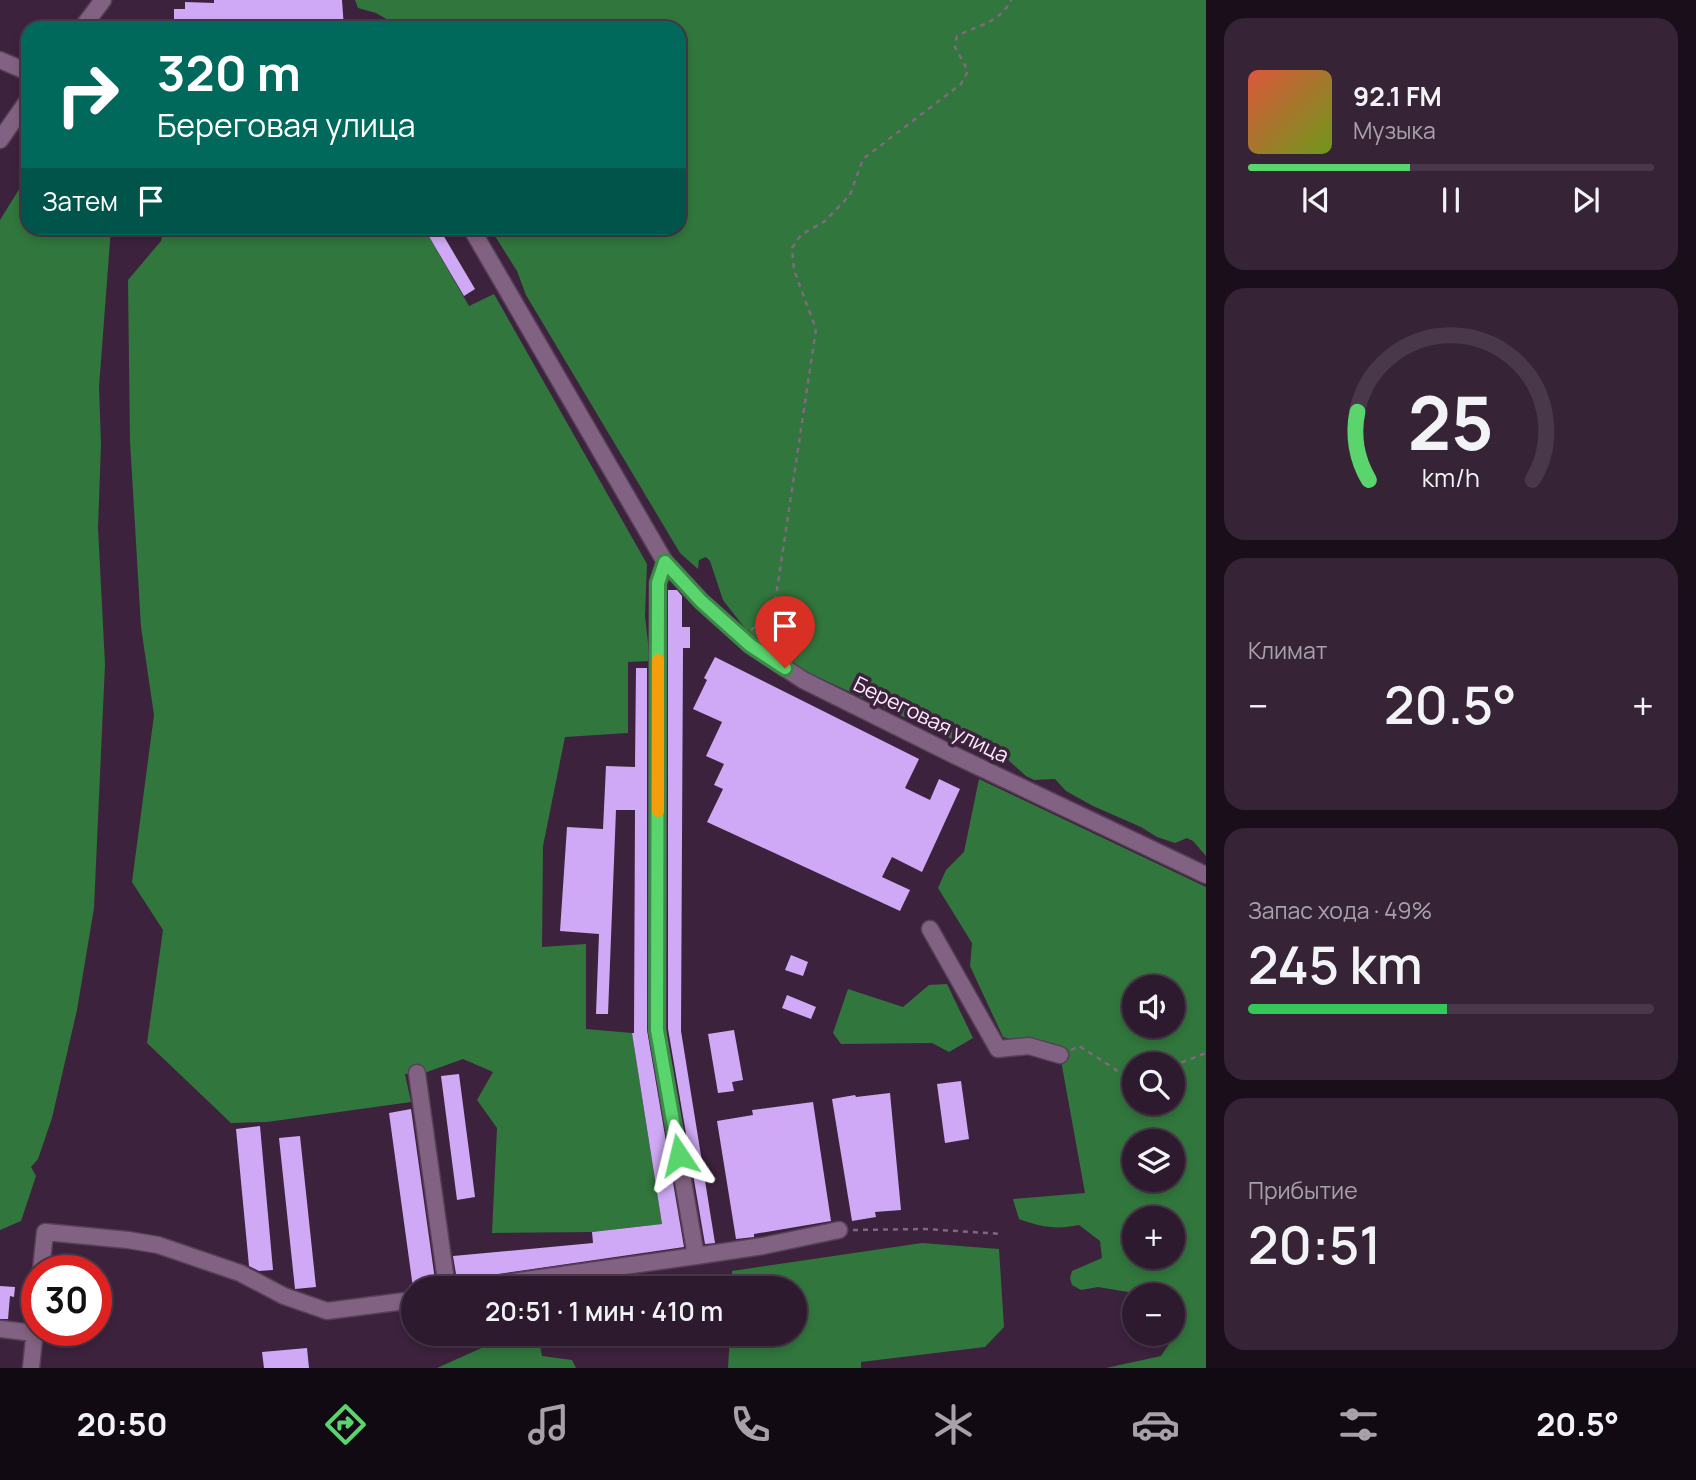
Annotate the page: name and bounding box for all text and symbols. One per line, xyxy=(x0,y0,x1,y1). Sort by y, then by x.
text: 320 m xyxy=(157,39,301,106)
icon: right xyxy=(42,49,133,140)
text: 92.1 FM xyxy=(1353,78,1442,114)
text: Береговая улица xyxy=(157,103,416,147)
text: Музыка xyxy=(1353,114,1436,146)
icon: previous xyxy=(1297,181,1335,219)
icon: pause xyxy=(1432,181,1470,219)
icon: next xyxy=(1567,181,1605,219)
icon: arrive xyxy=(132,182,170,220)
text: Затем xyxy=(42,183,118,219)
text: 25 xyxy=(1408,372,1494,472)
text: km/h xyxy=(1422,460,1480,495)
pin xyxy=(755,596,815,668)
icon: arrive xyxy=(766,607,804,645)
text: Климат xyxy=(1248,634,1327,666)
street label: Береговая улица xyxy=(849,669,1014,769)
text: 20.5° xyxy=(1384,669,1517,740)
text: − xyxy=(1248,679,1269,731)
text: + xyxy=(1632,679,1654,731)
text: Запас хода · 49% xyxy=(1248,894,1432,926)
text: 245 km xyxy=(1248,929,1423,1000)
map controls xyxy=(1122,975,1185,1346)
button: sound xyxy=(1122,975,1185,1038)
button: search xyxy=(1122,1052,1185,1115)
position arrow xyxy=(642,1118,716,1192)
button: layers xyxy=(1122,1129,1185,1192)
text: Прибытие xyxy=(1248,1174,1358,1206)
button: + xyxy=(1122,1206,1185,1269)
text: 20:51 xyxy=(1248,1209,1381,1280)
speed limit sign: 30 xyxy=(21,1255,112,1346)
button: − xyxy=(1122,1283,1185,1346)
text: 20:51 · 1 мин · 410 m xyxy=(485,1293,723,1329)
icon: directions xyxy=(321,1400,370,1449)
icon: music xyxy=(524,1400,573,1449)
icon: phone xyxy=(726,1400,775,1449)
icon: climate xyxy=(929,1400,978,1449)
icon: car xyxy=(1131,1400,1180,1449)
icon: filters xyxy=(1334,1400,1383,1449)
text: 20:50 xyxy=(77,1402,168,1446)
text: 20.5° xyxy=(1536,1402,1619,1446)

